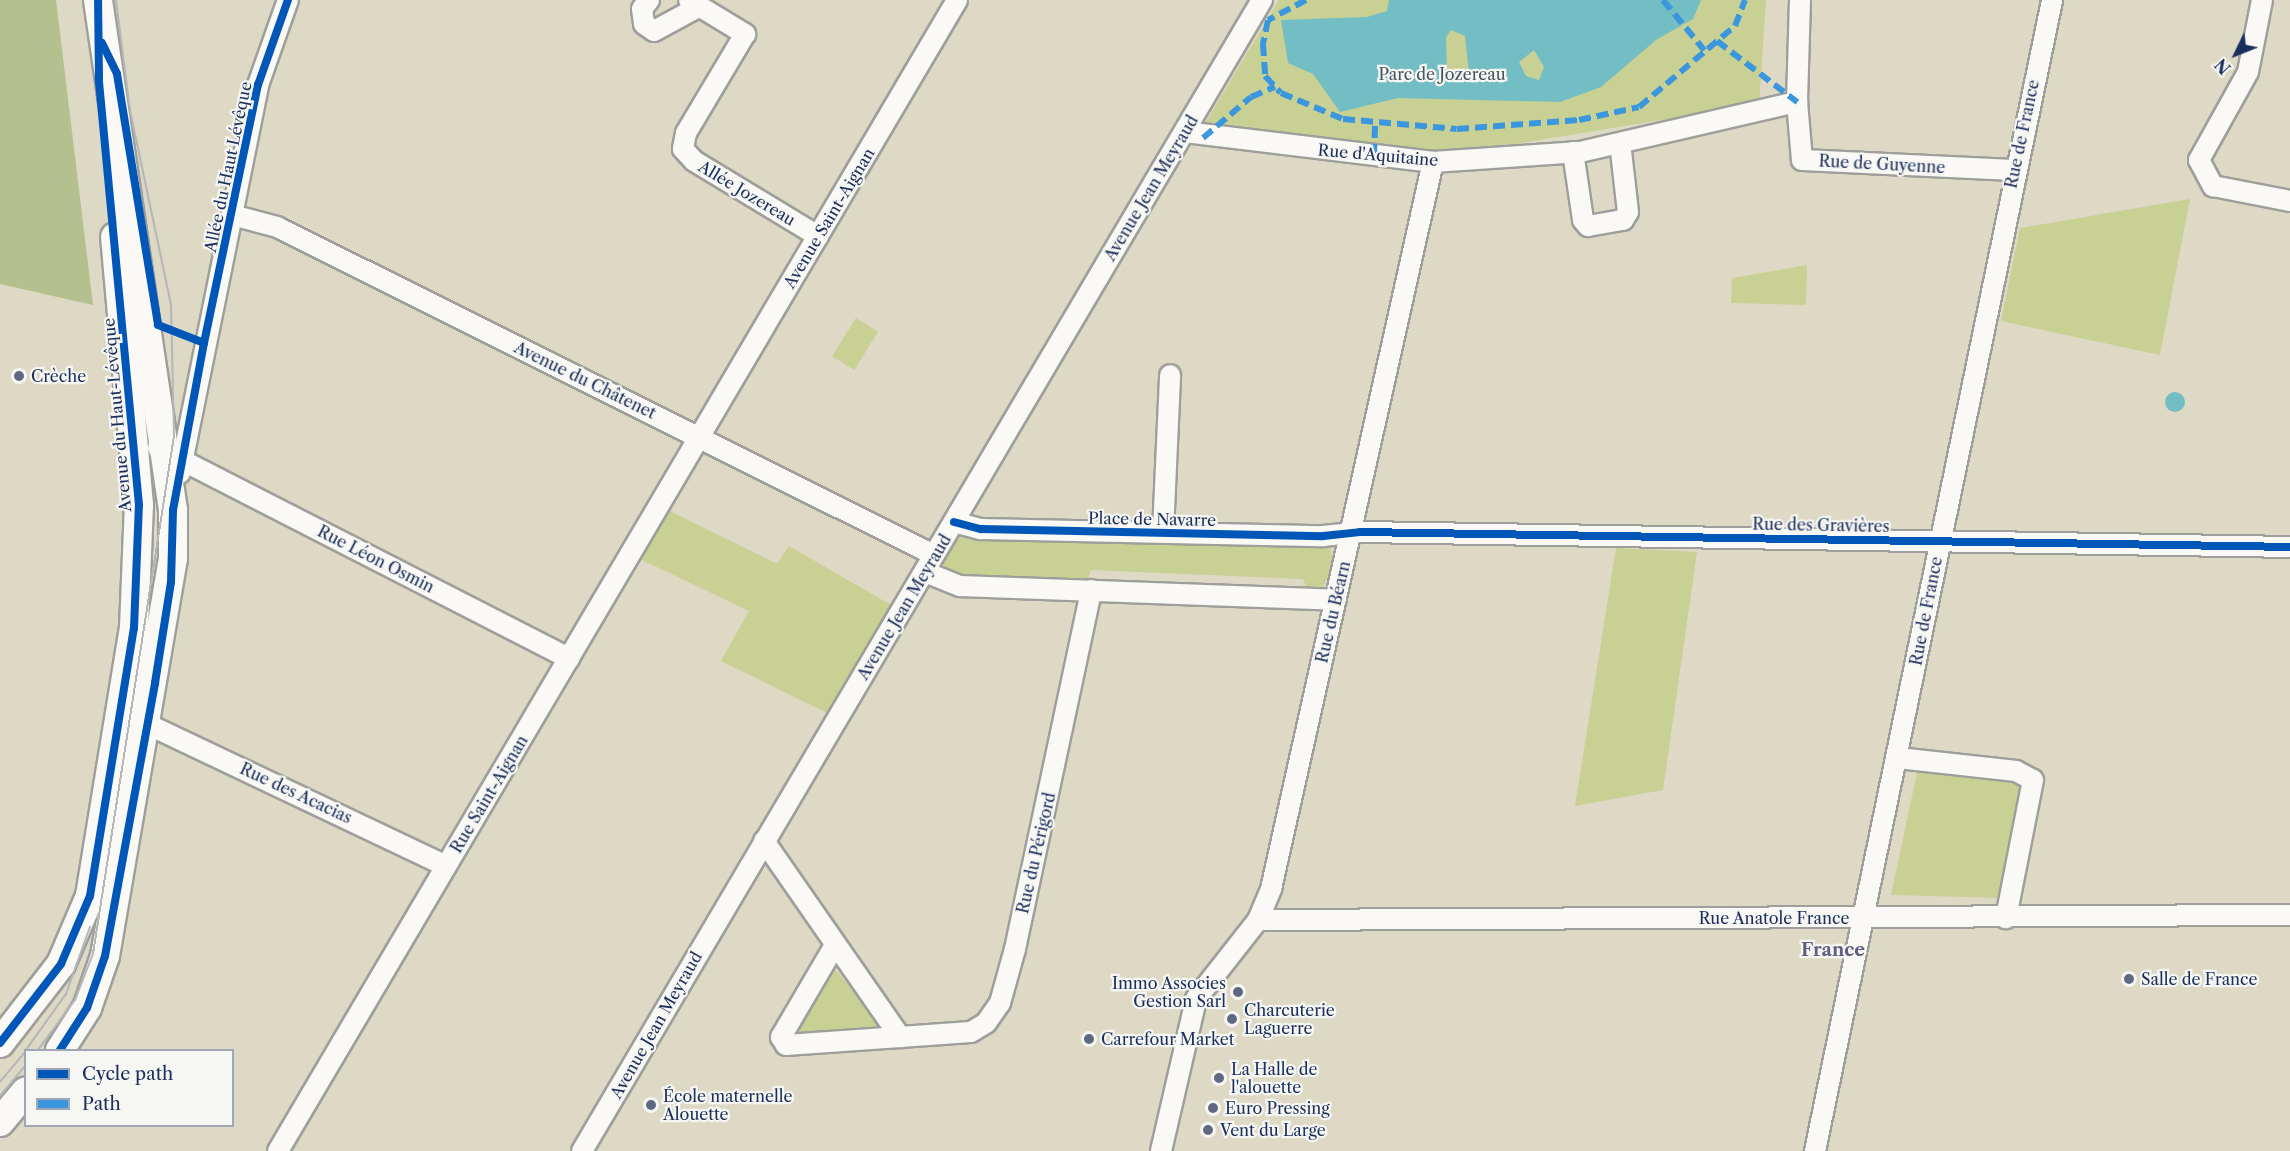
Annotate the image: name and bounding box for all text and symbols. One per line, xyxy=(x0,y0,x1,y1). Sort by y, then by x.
north arrow xyxy=(2206,24,2266,84)
text: N xyxy=(2211,54,2235,78)
park label: Parc de Jozereau xyxy=(1378,64,1506,84)
street label: Rue de France xyxy=(2001,78,2043,190)
street label: Allée du Haut Lévêque xyxy=(201,80,255,254)
street label: Avenue Jean Meyraud xyxy=(1100,112,1202,264)
street label: Rue d'Aquitaine xyxy=(1317,140,1439,170)
street label: Avenue Saint-Aignan xyxy=(780,144,878,292)
street label: Rue de Guyenne xyxy=(1818,151,1946,177)
street label: Allée Jozereau xyxy=(695,156,799,230)
street label: Avenue du Haut-Lévêque xyxy=(99,317,135,513)
street label: Avenue du Châtenet xyxy=(511,337,659,423)
place label: Crèche xyxy=(31,366,86,386)
marker: Crèche xyxy=(12,369,26,383)
street label: Place de Navarre xyxy=(1088,508,1216,530)
street label: Rue des Gravières xyxy=(1752,514,1890,536)
street label: Rue Léon Osmin xyxy=(314,521,438,597)
street label: Avenue Jean Meyraud xyxy=(853,531,955,683)
street label: Rue de France xyxy=(1906,555,1946,667)
street label: Rue du Béarn xyxy=(1312,559,1354,665)
street label: Rue Saint-Aignan xyxy=(446,732,532,856)
street label: Rue des Acacias xyxy=(237,759,355,827)
street label: Rue du Périgord xyxy=(1013,791,1059,915)
street label: Rue Anatole France xyxy=(1698,908,1850,928)
district label: France xyxy=(1801,939,1865,961)
street label: Avenue Jean Meyraud xyxy=(606,948,706,1102)
place label: Salle de France xyxy=(2141,969,2257,989)
marker: Salle de France xyxy=(2122,972,2136,986)
place label: Immo Associes Gestion Sarl xyxy=(1111,973,1226,1011)
marker: Immo Associes Gestion Sarl xyxy=(1231,985,1245,999)
place label: Charcuterie Laguerre xyxy=(1244,1000,1335,1038)
marker: Charcuterie Laguerre xyxy=(1225,1012,1239,1026)
place label: Carrefour Market xyxy=(1101,1029,1235,1049)
marker: Carrefour Market xyxy=(1082,1032,1096,1046)
legend xyxy=(24,1049,234,1127)
place label: La Halle de l'alouette xyxy=(1231,1059,1318,1097)
text: Cycle path xyxy=(82,1063,173,1085)
marker: La Halle de l'alouette xyxy=(1212,1071,1226,1085)
place label: École maternelle Alouette xyxy=(663,1086,792,1124)
text: Path xyxy=(82,1093,121,1115)
marker: École maternelle Alouette xyxy=(644,1098,658,1112)
place label: Euro Pressing xyxy=(1225,1098,1330,1118)
marker: Euro Pressing xyxy=(1206,1101,1220,1115)
place label: Vent du Large xyxy=(1220,1120,1326,1140)
marker: Vent du Large xyxy=(1201,1123,1215,1137)

